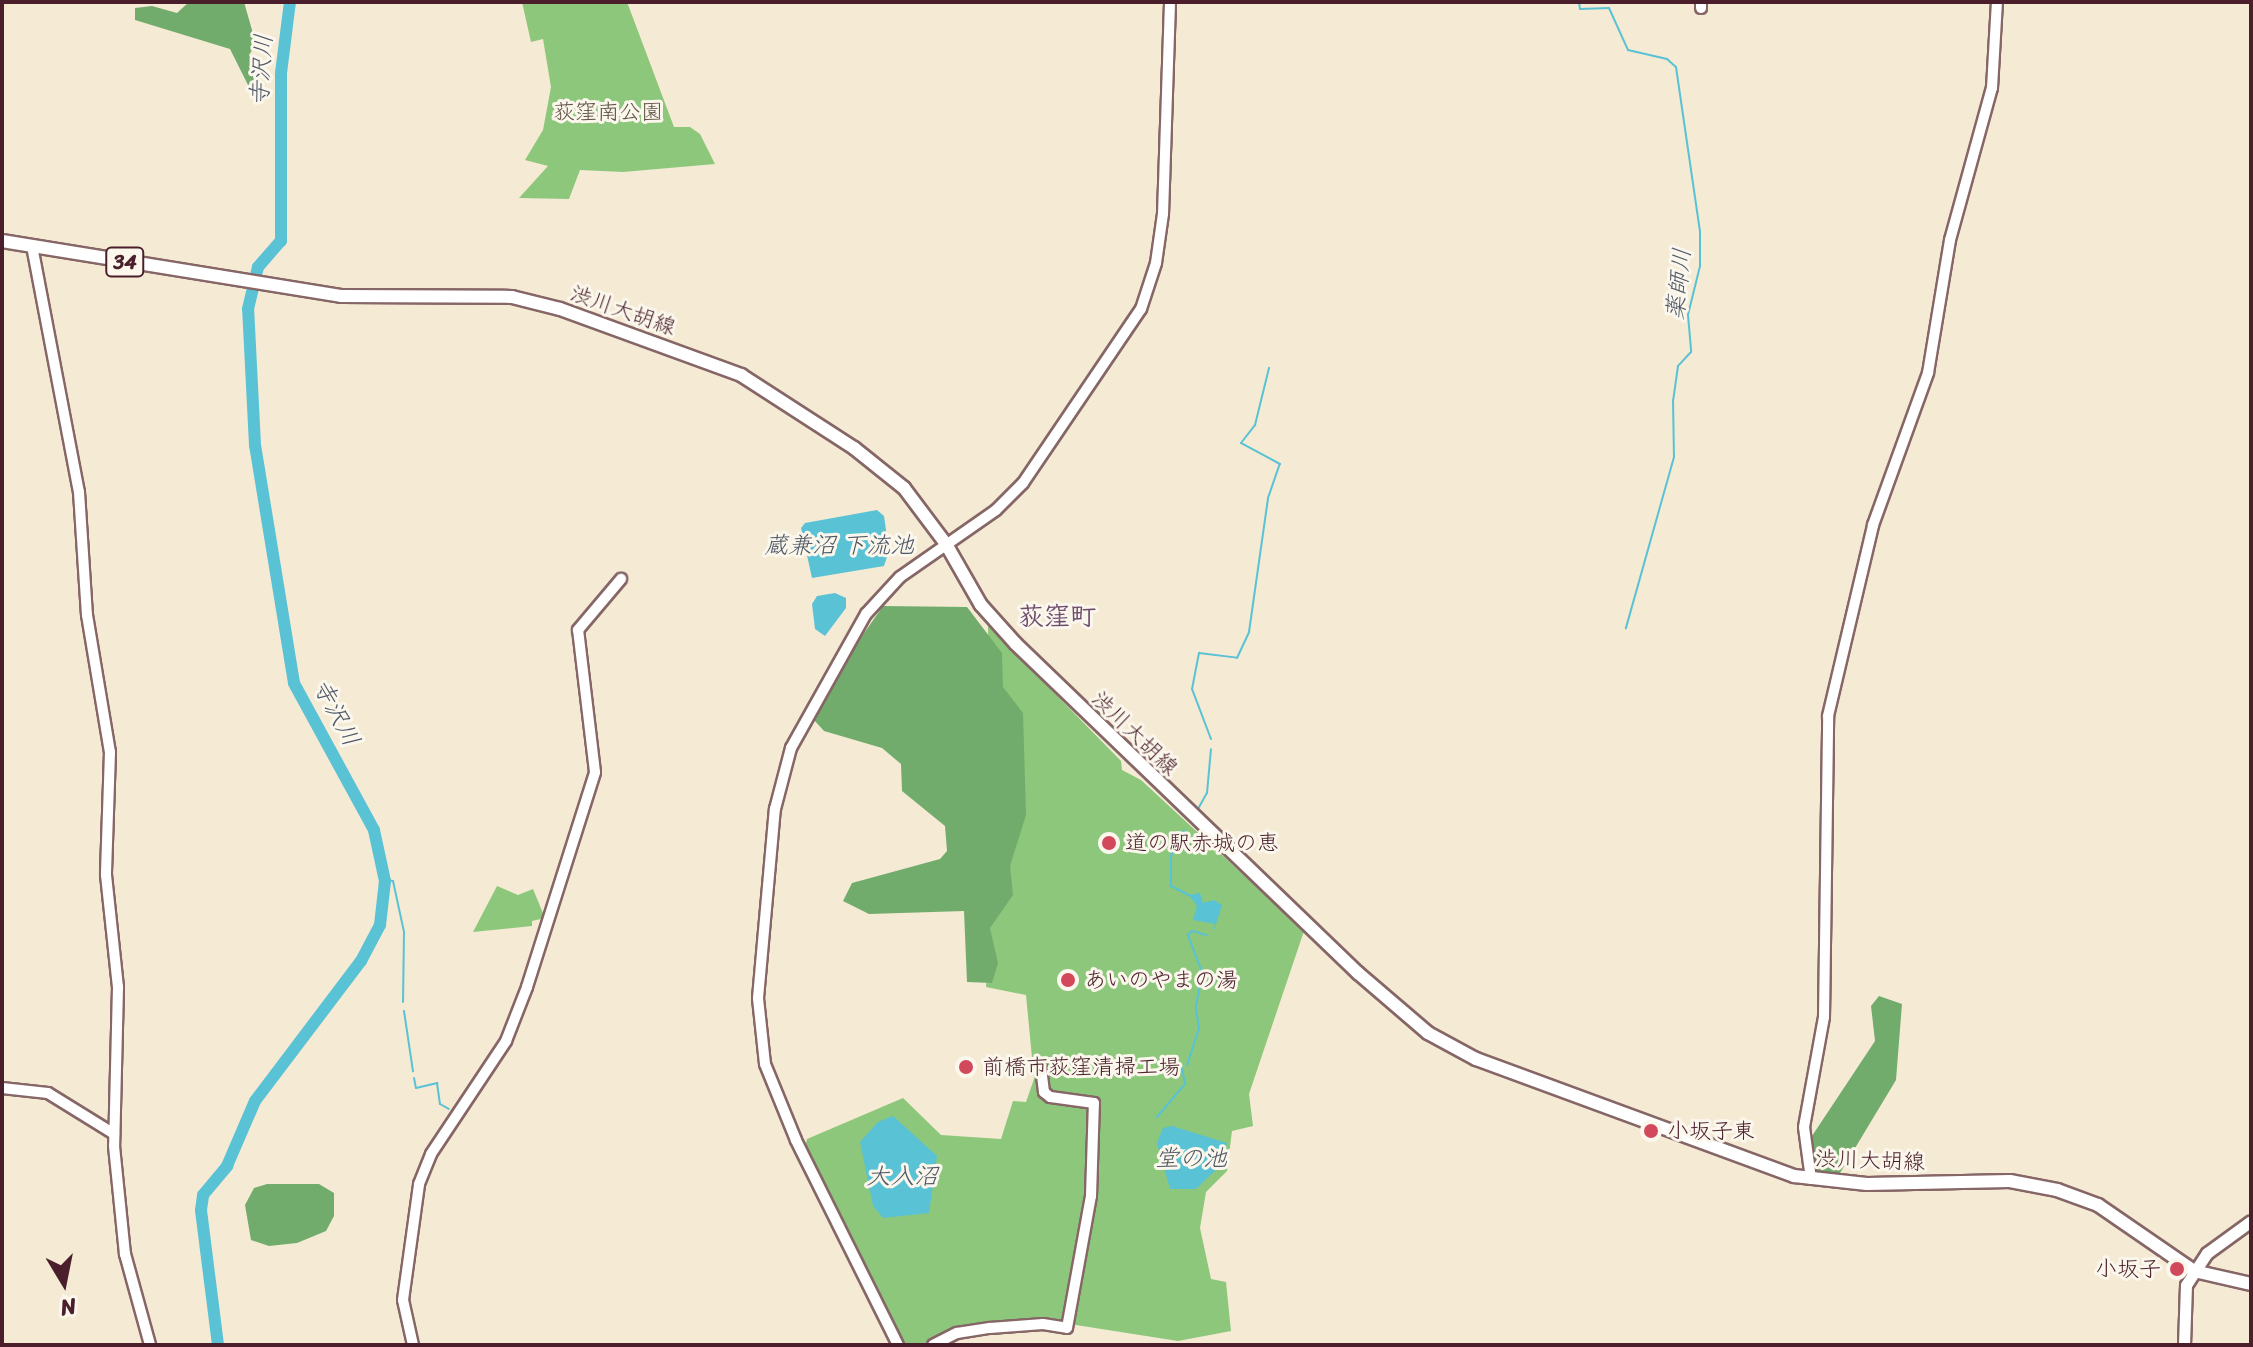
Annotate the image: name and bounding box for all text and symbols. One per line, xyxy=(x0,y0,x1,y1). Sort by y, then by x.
water label: 寺沢川 xyxy=(245,33,279,107)
park label: 荻窪南公園 xyxy=(553,99,663,125)
road number: 34 xyxy=(105,246,145,278)
water label: 薬師川 xyxy=(1661,247,1697,321)
street label: 渋川大胡線 xyxy=(567,280,679,340)
water label: 蔵兼沼 下流池 xyxy=(764,532,914,560)
district label: 荻窪町 xyxy=(1018,601,1096,633)
water label: 寺沢川 xyxy=(306,674,366,752)
street label: 渋川大胡線 xyxy=(1086,685,1184,781)
place label: 道の駅赤城の恵 xyxy=(1125,830,1279,856)
marker: 道の駅赤城の恵 xyxy=(1100,834,1118,852)
place label: あいのやまの湯 xyxy=(1084,967,1238,993)
marker: あいのやまの湯 xyxy=(1059,971,1077,989)
place label: 前橋市荻窪清掃工場 xyxy=(982,1054,1180,1080)
marker: 前橋市荻窪清掃工場 xyxy=(957,1058,975,1076)
place label: 小坂子東 xyxy=(1667,1118,1755,1144)
marker: 小坂子東 xyxy=(1642,1122,1660,1140)
water label: 堂の池 xyxy=(1155,1145,1227,1173)
street label: 渋川大胡線 xyxy=(1815,1145,1925,1175)
water label: 大入沼 xyxy=(866,1163,938,1191)
north arrow xyxy=(24,1243,104,1323)
place label: 小坂子 xyxy=(2095,1256,2161,1282)
marker: 小坂子 xyxy=(2168,1260,2186,1278)
text: N xyxy=(57,1287,79,1328)

